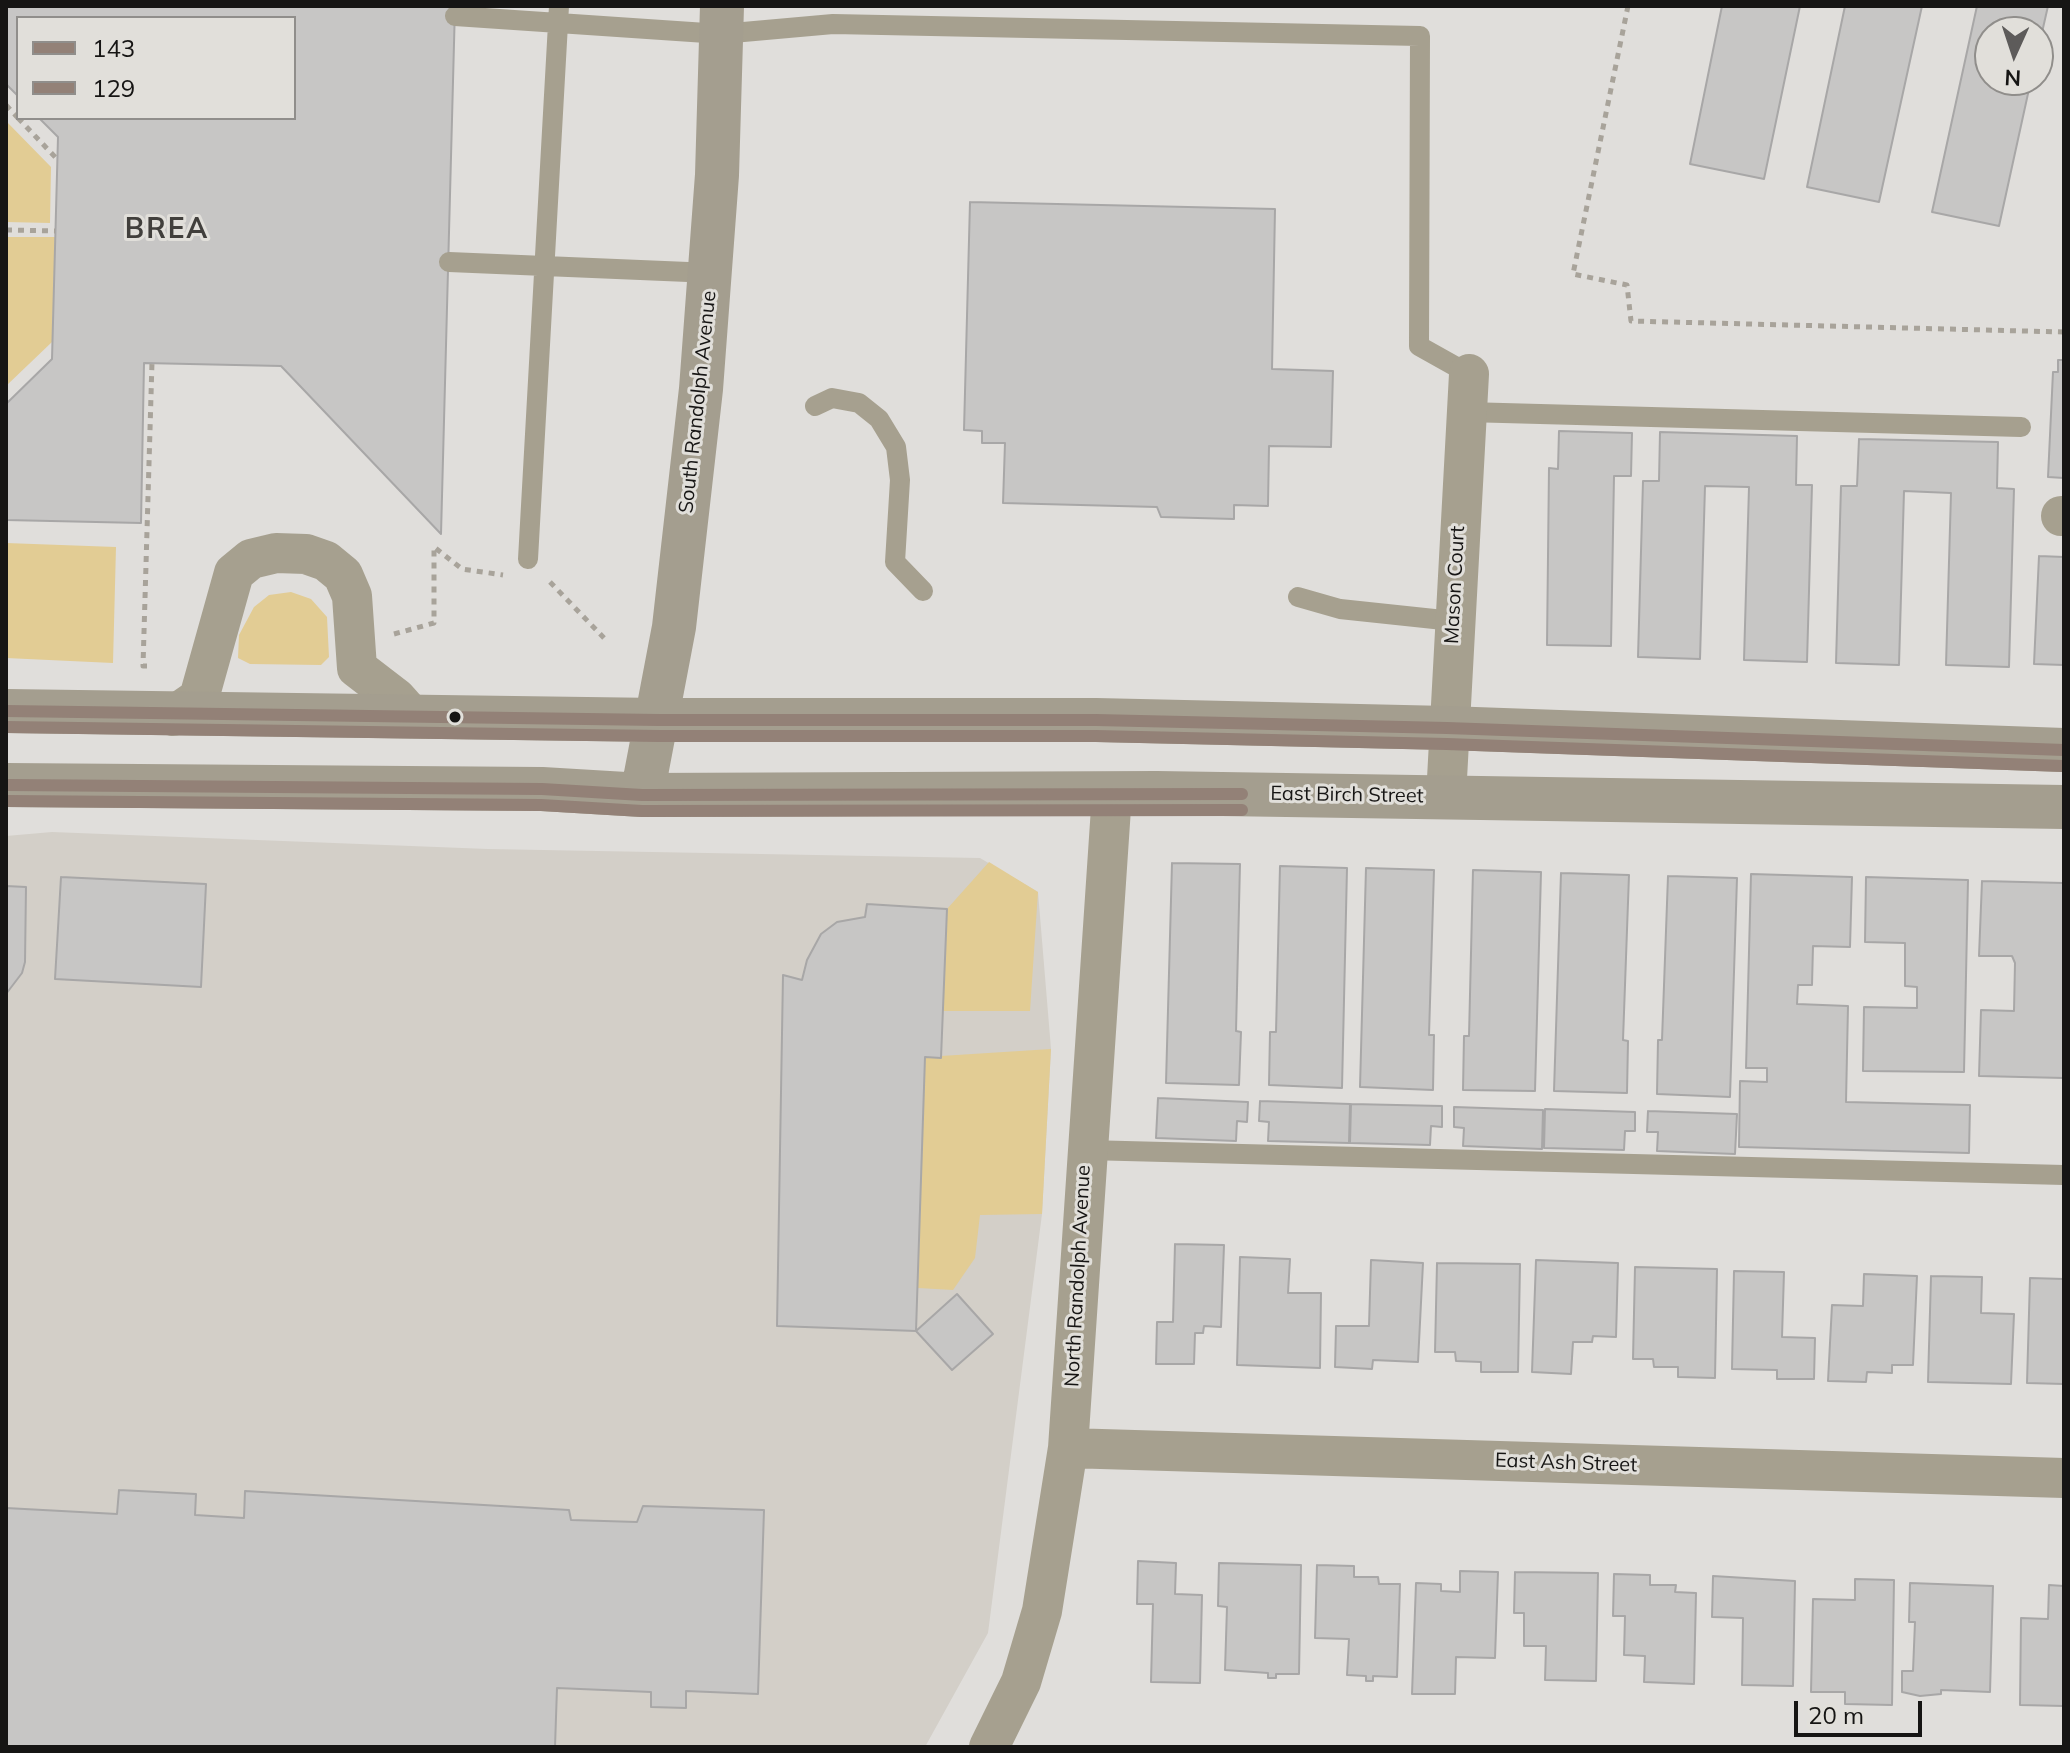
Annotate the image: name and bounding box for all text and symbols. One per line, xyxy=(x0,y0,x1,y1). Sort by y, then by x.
legend xyxy=(16,16,296,120)
north arrow xyxy=(1974,16,2054,96)
text: 143 xyxy=(92,33,135,63)
text: N xyxy=(2004,64,2022,92)
text: 129 xyxy=(92,73,135,103)
district label: BREA xyxy=(125,213,209,247)
street label: South Randolph Avenue xyxy=(674,290,722,514)
street label: Mason Court xyxy=(1440,525,1470,645)
unlabelled marker xyxy=(447,709,463,725)
street label: East Birch Street xyxy=(1270,782,1424,808)
street label: North Randolph Avenue xyxy=(1060,1164,1096,1388)
street label: East Ash Street xyxy=(1494,1449,1638,1477)
scale bar xyxy=(1798,1685,1926,1735)
text: 20 m xyxy=(1808,1700,1864,1730)

